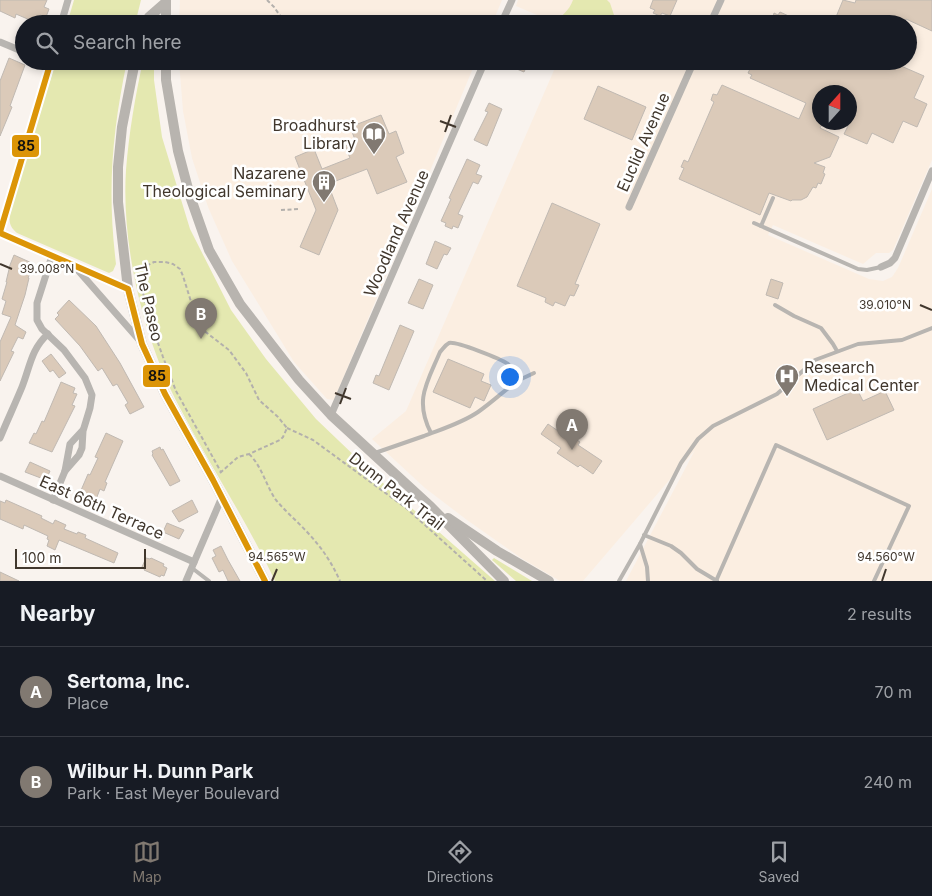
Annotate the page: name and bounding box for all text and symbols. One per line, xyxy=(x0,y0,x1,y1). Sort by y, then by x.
search box xyxy=(15,15,917,70)
icon: search xyxy=(33,29,61,57)
text: Search here xyxy=(73,31,182,54)
north arrow xyxy=(812,85,857,130)
street label: Euclid Avenue xyxy=(612,89,674,195)
place label: Broadhurst Library xyxy=(273,115,356,153)
library icon: Broadhurst Library xyxy=(361,121,387,155)
line badge: 85 xyxy=(11,134,40,158)
text: 85 xyxy=(17,137,35,154)
place label: Nazarene Theological Seminary xyxy=(142,163,306,201)
street label: Woodland Avenue xyxy=(359,166,433,300)
building icon: Nazarene Theological Seminary xyxy=(311,169,337,203)
text: 39.008°N xyxy=(20,261,74,276)
street label: The Paseo xyxy=(130,261,168,343)
text: 39.010°N xyxy=(859,297,911,312)
pin: B xyxy=(185,298,217,339)
place label: Research Medical Center xyxy=(804,357,919,395)
hospital icon: Research Medical Center xyxy=(774,363,800,397)
line badge: 85 xyxy=(142,364,171,388)
your location xyxy=(497,364,523,390)
text: 85 xyxy=(148,367,166,384)
pin: A xyxy=(556,409,588,450)
street label: Dunn Park Trail xyxy=(345,448,449,534)
street label: East 66th Terrace xyxy=(37,471,167,543)
scale bar xyxy=(15,546,146,569)
text: 100 m xyxy=(22,549,62,566)
text: 94.565°W xyxy=(248,549,306,564)
text: 94.560°W xyxy=(857,549,915,564)
text: Nearby xyxy=(20,601,95,626)
text: 2 results xyxy=(847,604,912,624)
text: Sertoma, Inc. xyxy=(67,670,191,693)
text: A xyxy=(30,682,42,702)
text: 70 m xyxy=(875,682,912,702)
text: Place xyxy=(67,693,109,713)
text: Wilbur H. Dunn Park xyxy=(67,760,253,783)
text: B xyxy=(31,772,41,792)
text: 240 m xyxy=(864,772,912,792)
text: Park · East Meyer Boulevard xyxy=(67,783,280,803)
tab: Map xyxy=(133,838,162,885)
tab: Directions xyxy=(427,838,493,885)
tab: Saved xyxy=(758,838,799,885)

